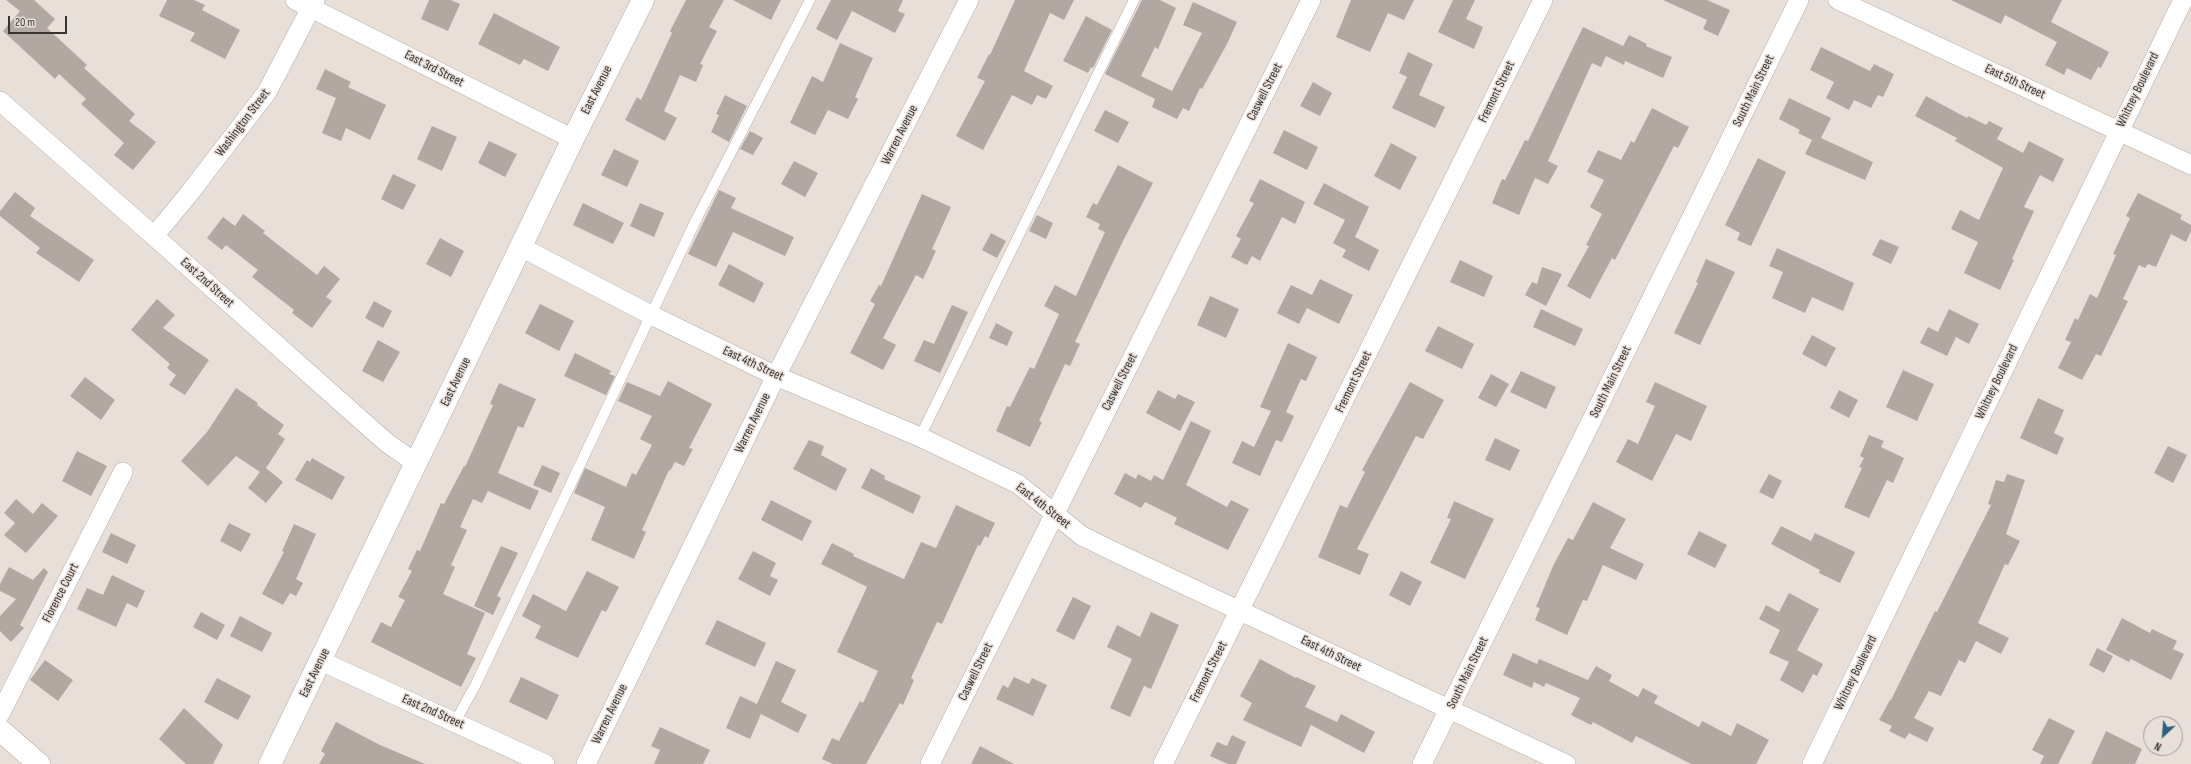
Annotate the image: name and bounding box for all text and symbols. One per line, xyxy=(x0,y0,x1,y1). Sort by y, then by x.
scale bar xyxy=(10,8,69,34)
text: 20 m xyxy=(15,15,35,30)
street label: East 3rd Street xyxy=(402,47,466,91)
street label: Whitney Boulevard xyxy=(2113,50,2163,130)
street label: South Main Street xyxy=(1730,52,1778,130)
street label: Fremont Street xyxy=(1475,59,1519,125)
street label: Caswell Street xyxy=(1244,61,1286,123)
street label: East 5th Street xyxy=(1982,61,2048,103)
street label: East Avenue xyxy=(578,63,616,117)
street label: Washington Street xyxy=(212,86,274,160)
street label: Warren Avenue xyxy=(878,102,922,168)
street label: East 2nd Street xyxy=(177,255,237,311)
street label: Whitney Boulevard xyxy=(1972,342,2022,422)
street label: East 4th Street xyxy=(720,343,786,385)
street label: South Main Street xyxy=(1587,343,1635,421)
street label: Fremont Street xyxy=(1332,349,1376,415)
street label: Caswell Street xyxy=(1099,351,1141,413)
street label: East Avenue xyxy=(437,355,475,409)
street label: Warren Avenue xyxy=(732,390,774,456)
street label: East 4th Street xyxy=(1012,480,1074,532)
street label: Florence Court xyxy=(39,561,83,625)
street label: East 4th Street xyxy=(1298,633,1364,675)
street label: Whitney Boulevard xyxy=(1831,633,1881,713)
street label: South Main Street xyxy=(1444,634,1492,712)
street label: Fremont Street xyxy=(1187,639,1231,705)
street label: Caswell Street xyxy=(955,640,997,704)
street label: East Avenue xyxy=(296,646,334,700)
street label: Warren Avenue xyxy=(589,681,631,747)
street label: East 2nd Street xyxy=(399,691,467,733)
north arrow xyxy=(2143,716,2183,756)
text: N xyxy=(2152,739,2163,753)

